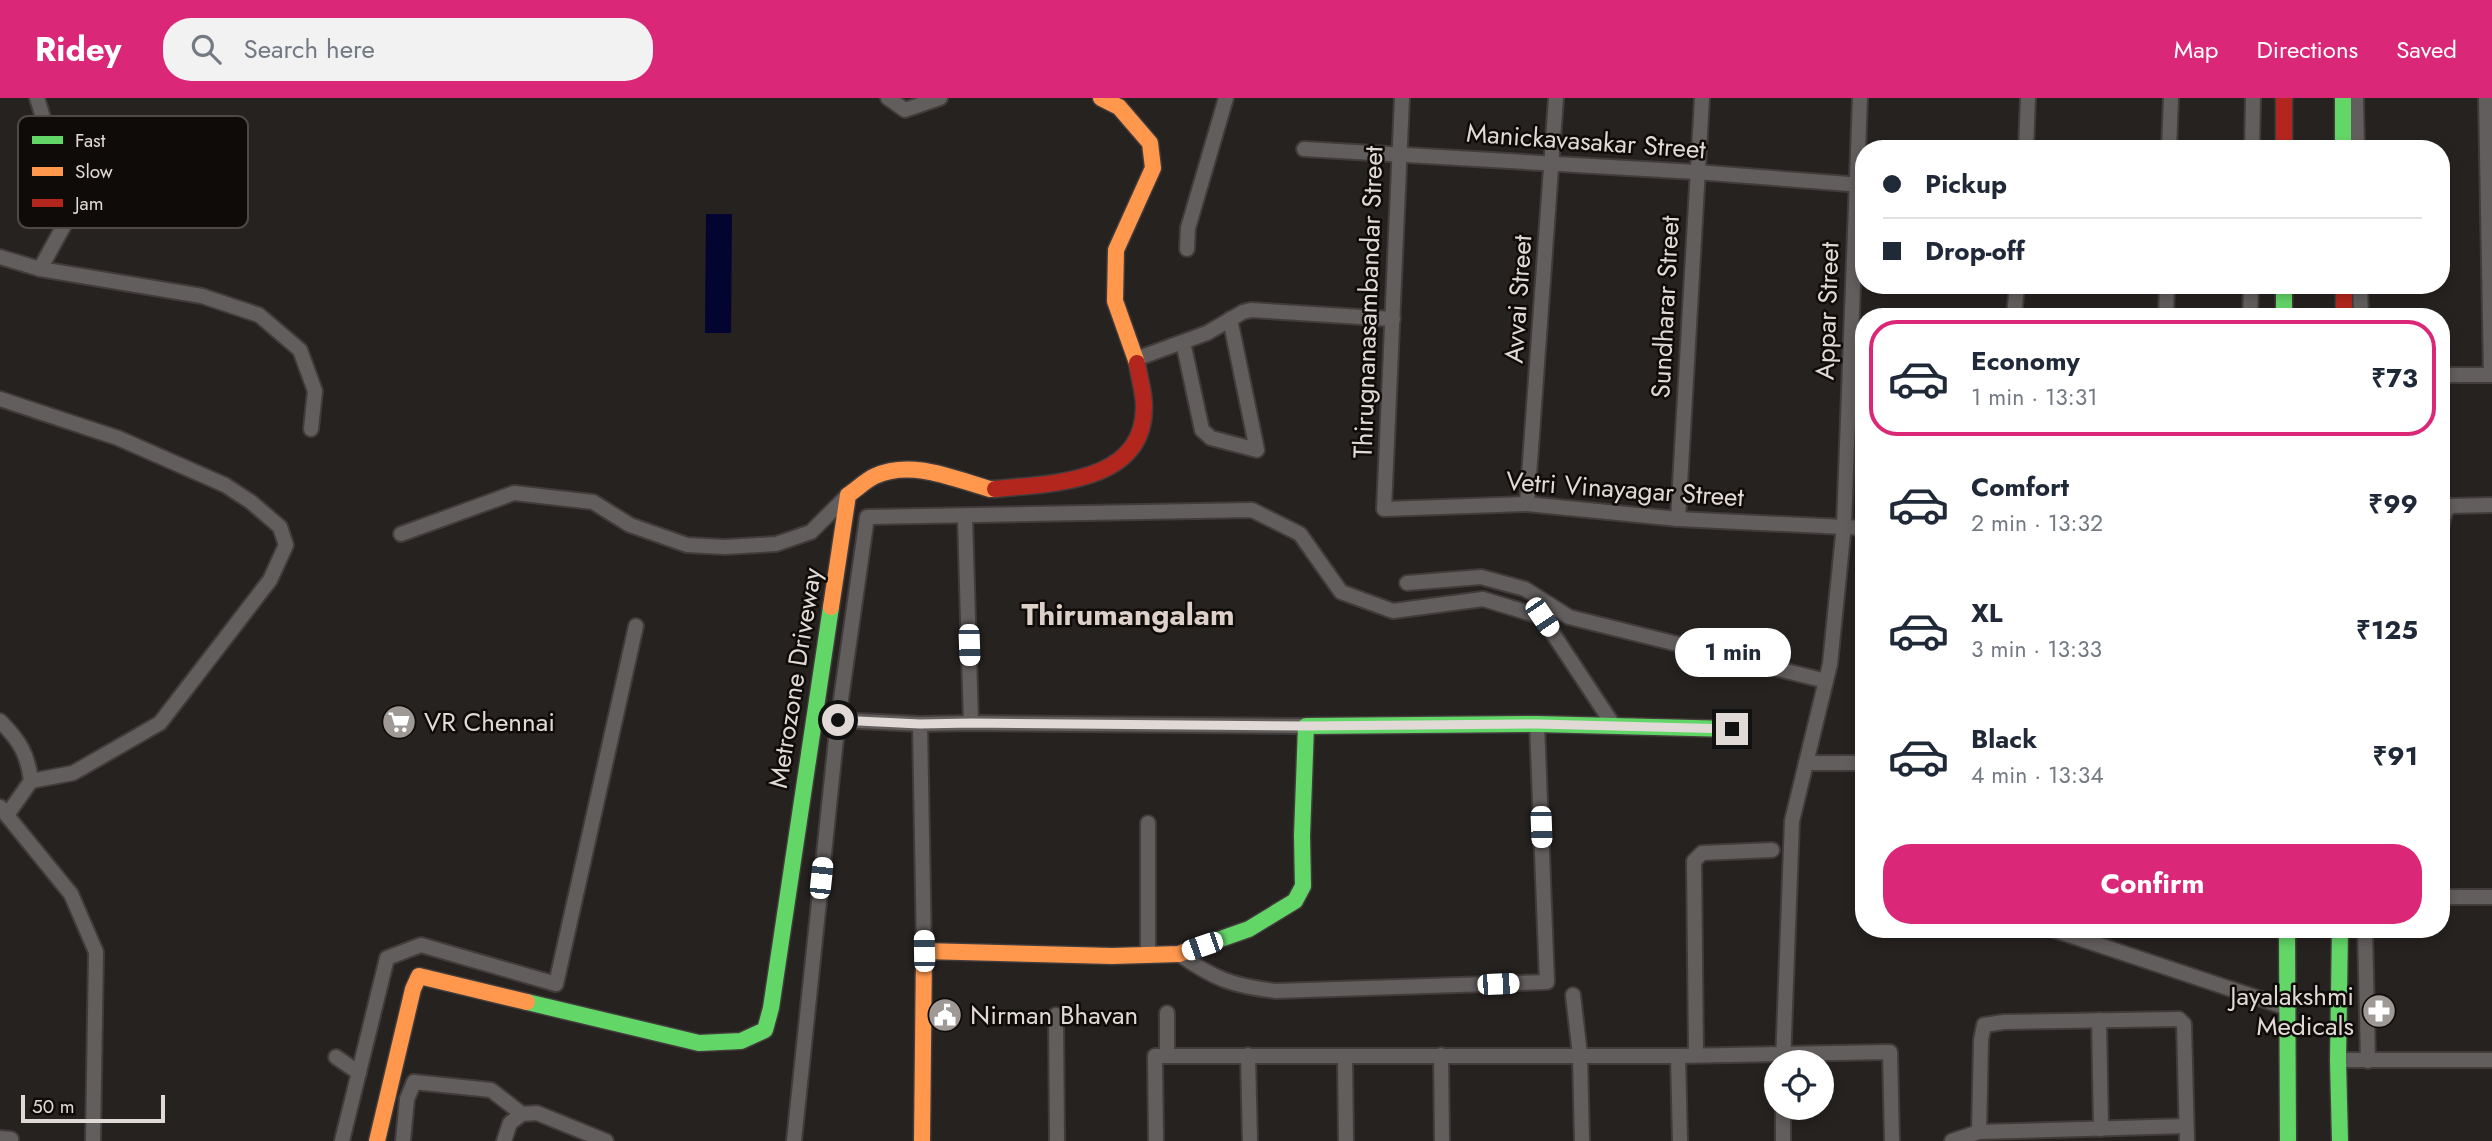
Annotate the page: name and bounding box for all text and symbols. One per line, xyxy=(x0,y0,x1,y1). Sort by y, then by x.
search box xyxy=(163,18,653,81)
text: Ridey xyxy=(35,26,121,73)
icon: search xyxy=(187,30,225,68)
text: Search here xyxy=(243,30,375,68)
text: Map xyxy=(2174,32,2219,67)
text: Directions xyxy=(2257,32,2358,67)
text: Saved xyxy=(2396,32,2457,67)
street label: Manickavasakar Street xyxy=(1465,114,1708,168)
legend xyxy=(18,116,248,228)
text: Fast xyxy=(75,127,106,154)
street label: Thirugnanasambandar Street xyxy=(1344,144,1392,459)
text: Slow xyxy=(75,158,113,185)
text: Pickup xyxy=(1925,165,2007,203)
text: Jam xyxy=(72,190,104,217)
street label: Sundharar Street xyxy=(1641,214,1689,399)
text: Drop-off xyxy=(1925,232,2025,270)
street label: Avvai Street xyxy=(1495,233,1541,364)
street label: Appar Street xyxy=(1806,241,1848,381)
text: Economy xyxy=(1971,342,2080,380)
icon: car xyxy=(1887,347,1950,410)
text: ₹73 xyxy=(2371,359,2418,397)
text: 1 min · 13:31 xyxy=(1971,380,2098,414)
street label: Vetri Vinayagar Street xyxy=(1505,462,1746,516)
text: Comfort xyxy=(1971,468,2069,506)
icon: car xyxy=(1887,473,1950,536)
text: ₹99 xyxy=(2368,485,2418,523)
text: 2 min · 13:32 xyxy=(1971,506,2103,540)
street label: Metrozone Driveway xyxy=(759,565,831,791)
district label: Thirumangalam xyxy=(1021,593,1235,636)
car xyxy=(1522,594,1563,640)
text: XL xyxy=(1971,594,2003,632)
icon: car xyxy=(1887,599,1950,662)
text: ₹125 xyxy=(2356,611,2418,649)
car xyxy=(958,624,981,666)
callout: 1 min xyxy=(1674,628,1790,676)
text: 3 min · 13:33 xyxy=(1971,632,2102,666)
text: 1 min xyxy=(1704,635,1762,669)
supermarket icon: VR Chennai xyxy=(380,703,418,741)
place label: VR Chennai xyxy=(424,703,555,741)
route start xyxy=(822,704,854,736)
route end xyxy=(1716,713,1748,745)
text: Black xyxy=(1971,720,2037,758)
icon: car xyxy=(1887,725,1950,788)
text: ₹91 xyxy=(2372,737,2418,775)
text: 4 min · 13:34 xyxy=(1971,758,2104,792)
car xyxy=(1530,806,1553,848)
button: Confirm xyxy=(1883,844,2422,924)
car xyxy=(809,856,834,900)
car xyxy=(1179,929,1226,963)
car xyxy=(914,930,935,972)
car xyxy=(1477,973,1520,995)
place label: Jayalakshmi Medicals xyxy=(2227,977,2354,1045)
pharmacy icon: Jayalakshmi Medicals xyxy=(2360,992,2398,1030)
public building icon: Nirman Bhavan xyxy=(926,996,964,1034)
place label: Nirman Bhavan xyxy=(970,996,1138,1034)
map controls xyxy=(1764,1050,1834,1120)
button: locate xyxy=(1764,1050,1834,1120)
scale bar xyxy=(21,1092,164,1124)
text: 50 m xyxy=(32,1093,75,1120)

